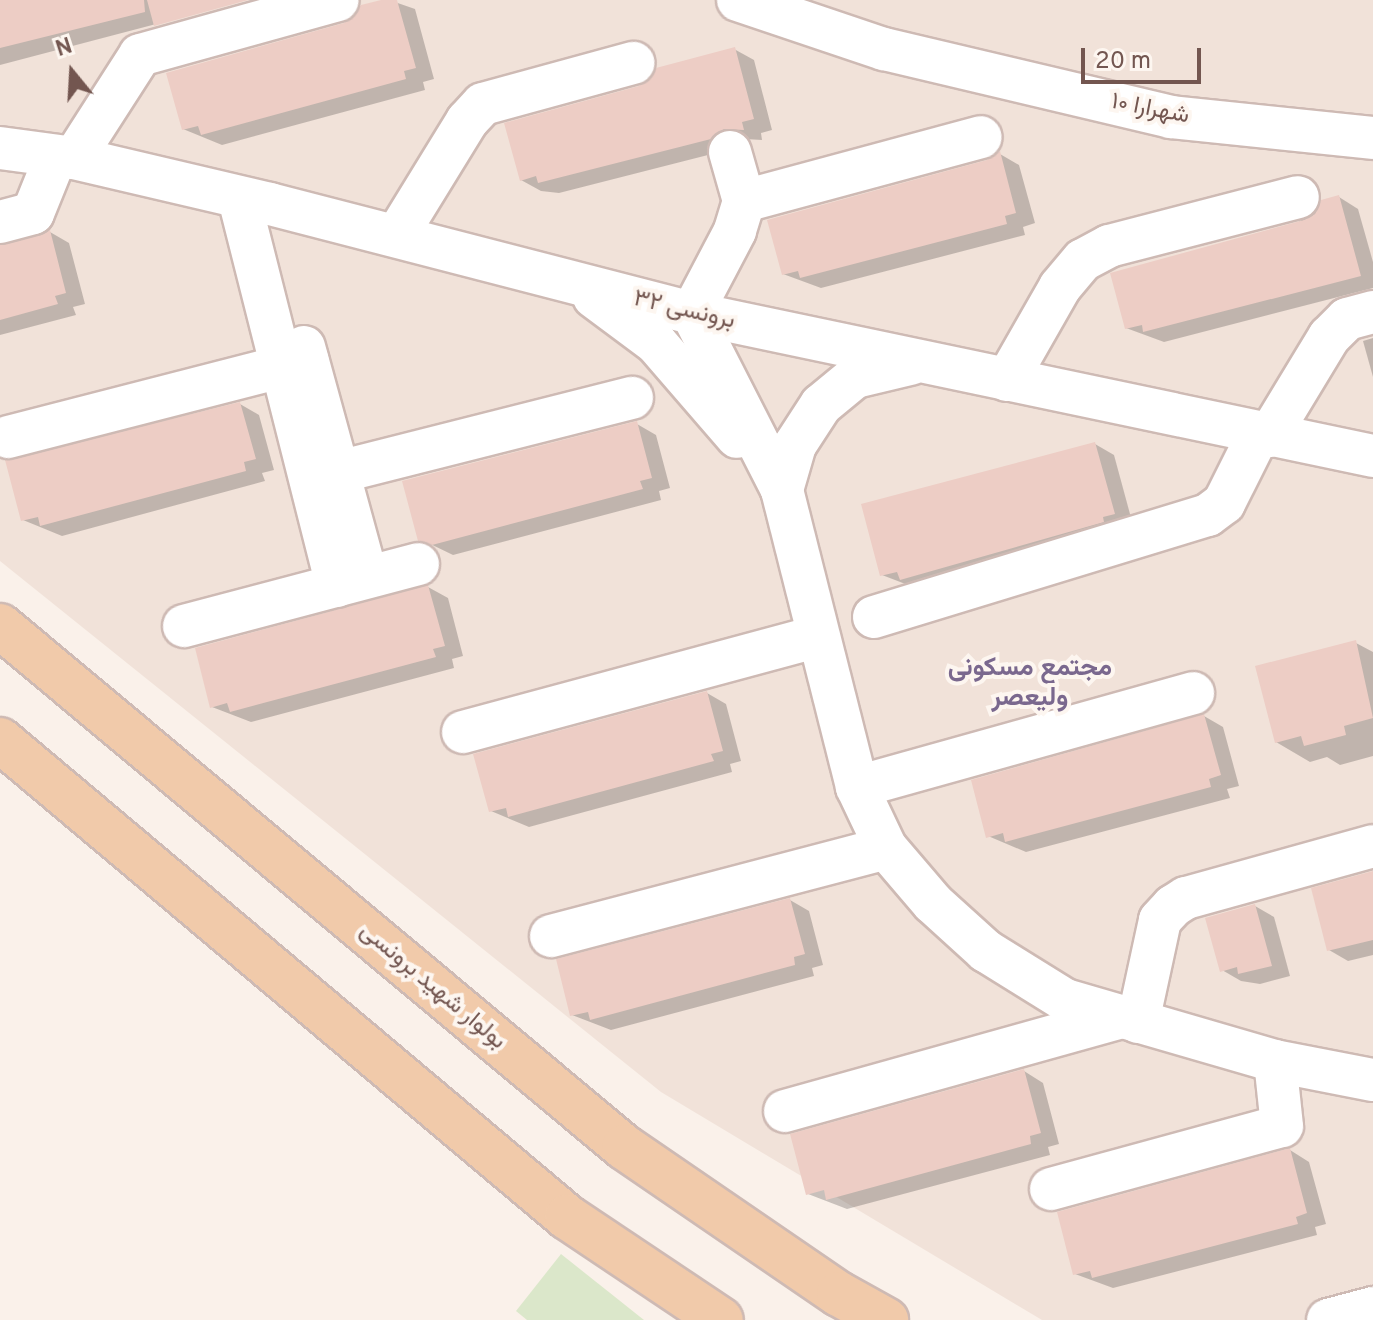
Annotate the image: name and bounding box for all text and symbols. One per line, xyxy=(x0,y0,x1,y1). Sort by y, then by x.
north arrow xyxy=(32,32,112,112)
scale bar xyxy=(1085,32,1205,82)
text: N xyxy=(53,33,76,64)
text: 20 m xyxy=(1095,47,1151,77)
street label: شهرارا ۱۰ xyxy=(1109,88,1191,132)
street label: برونسی ۳۲ xyxy=(630,285,738,337)
district label: مجتمع مسکونی ولیعصر xyxy=(948,653,1112,714)
street label: بولوار شهید برونسی xyxy=(353,917,511,1057)

